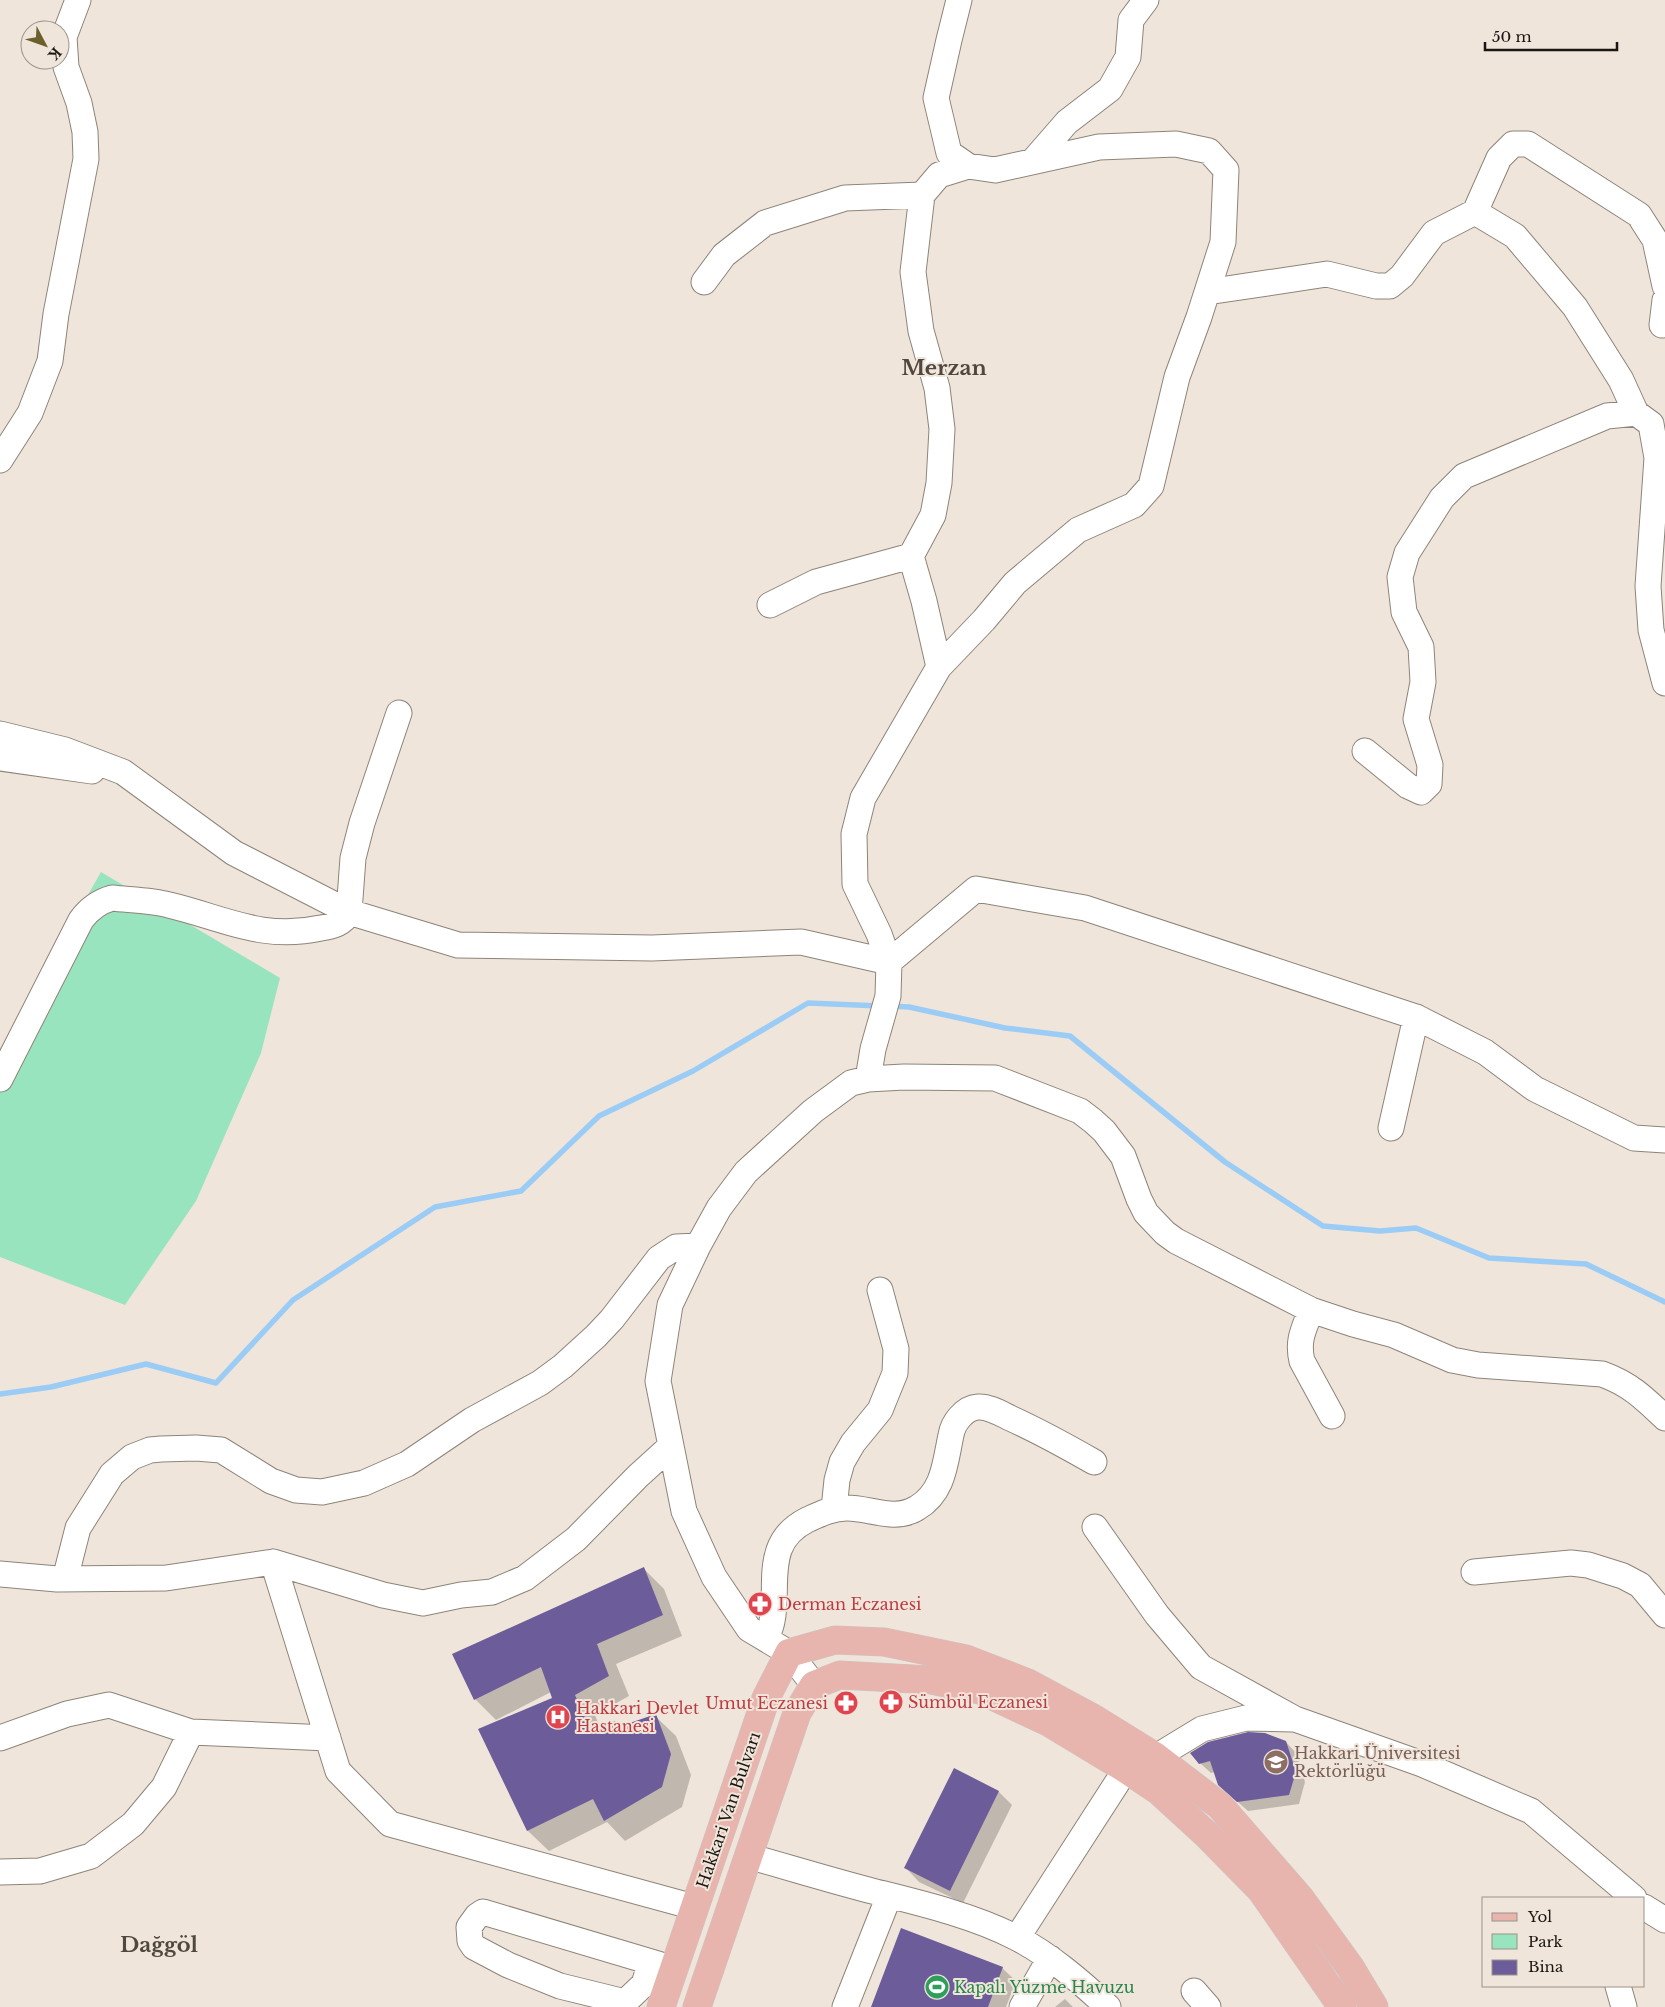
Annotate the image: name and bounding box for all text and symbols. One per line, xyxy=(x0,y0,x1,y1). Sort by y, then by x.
north arrow xyxy=(20,20,70,70)
scale bar xyxy=(1485,20,1618,52)
text: 50 m xyxy=(1492,27,1532,46)
text: K xyxy=(44,43,65,64)
district label: Merzan xyxy=(901,355,987,381)
pharmacy icon: Derman Eczanesi xyxy=(747,1591,773,1617)
place label: Derman Eczanesi xyxy=(778,1594,922,1614)
pharmacy icon: Sümbül Eczanesi xyxy=(878,1689,904,1715)
pharmacy icon: Umut Eczanesi xyxy=(833,1690,859,1716)
place label: Sümbül Eczanesi xyxy=(908,1692,1049,1712)
place label: Umut Eczanesi xyxy=(705,1693,829,1713)
place label: Hakkari Devlet Hastanesi xyxy=(576,1698,699,1736)
hospital icon: Hakkari Devlet Hastanesi xyxy=(545,1704,571,1730)
street label: Hakkari Van Bulvarı xyxy=(692,1729,764,1891)
place label: Hakkari Üniversitesi Rektörlüğü xyxy=(1294,1743,1461,1781)
school or university icon: Hakkari Üniversitesi Rektörlüğü xyxy=(1263,1749,1289,1775)
legend xyxy=(1482,1897,1645,1987)
text: Yol xyxy=(1527,1907,1552,1926)
district label: Dağgöl xyxy=(120,1932,199,1958)
text: Park xyxy=(1528,1932,1564,1951)
text: Bina xyxy=(1528,1957,1564,1976)
sports icon: Kapalı Yüzme Havuzu xyxy=(924,1974,950,2000)
place label: Kapalı Yüzme Havuzu xyxy=(954,1977,1135,1997)

